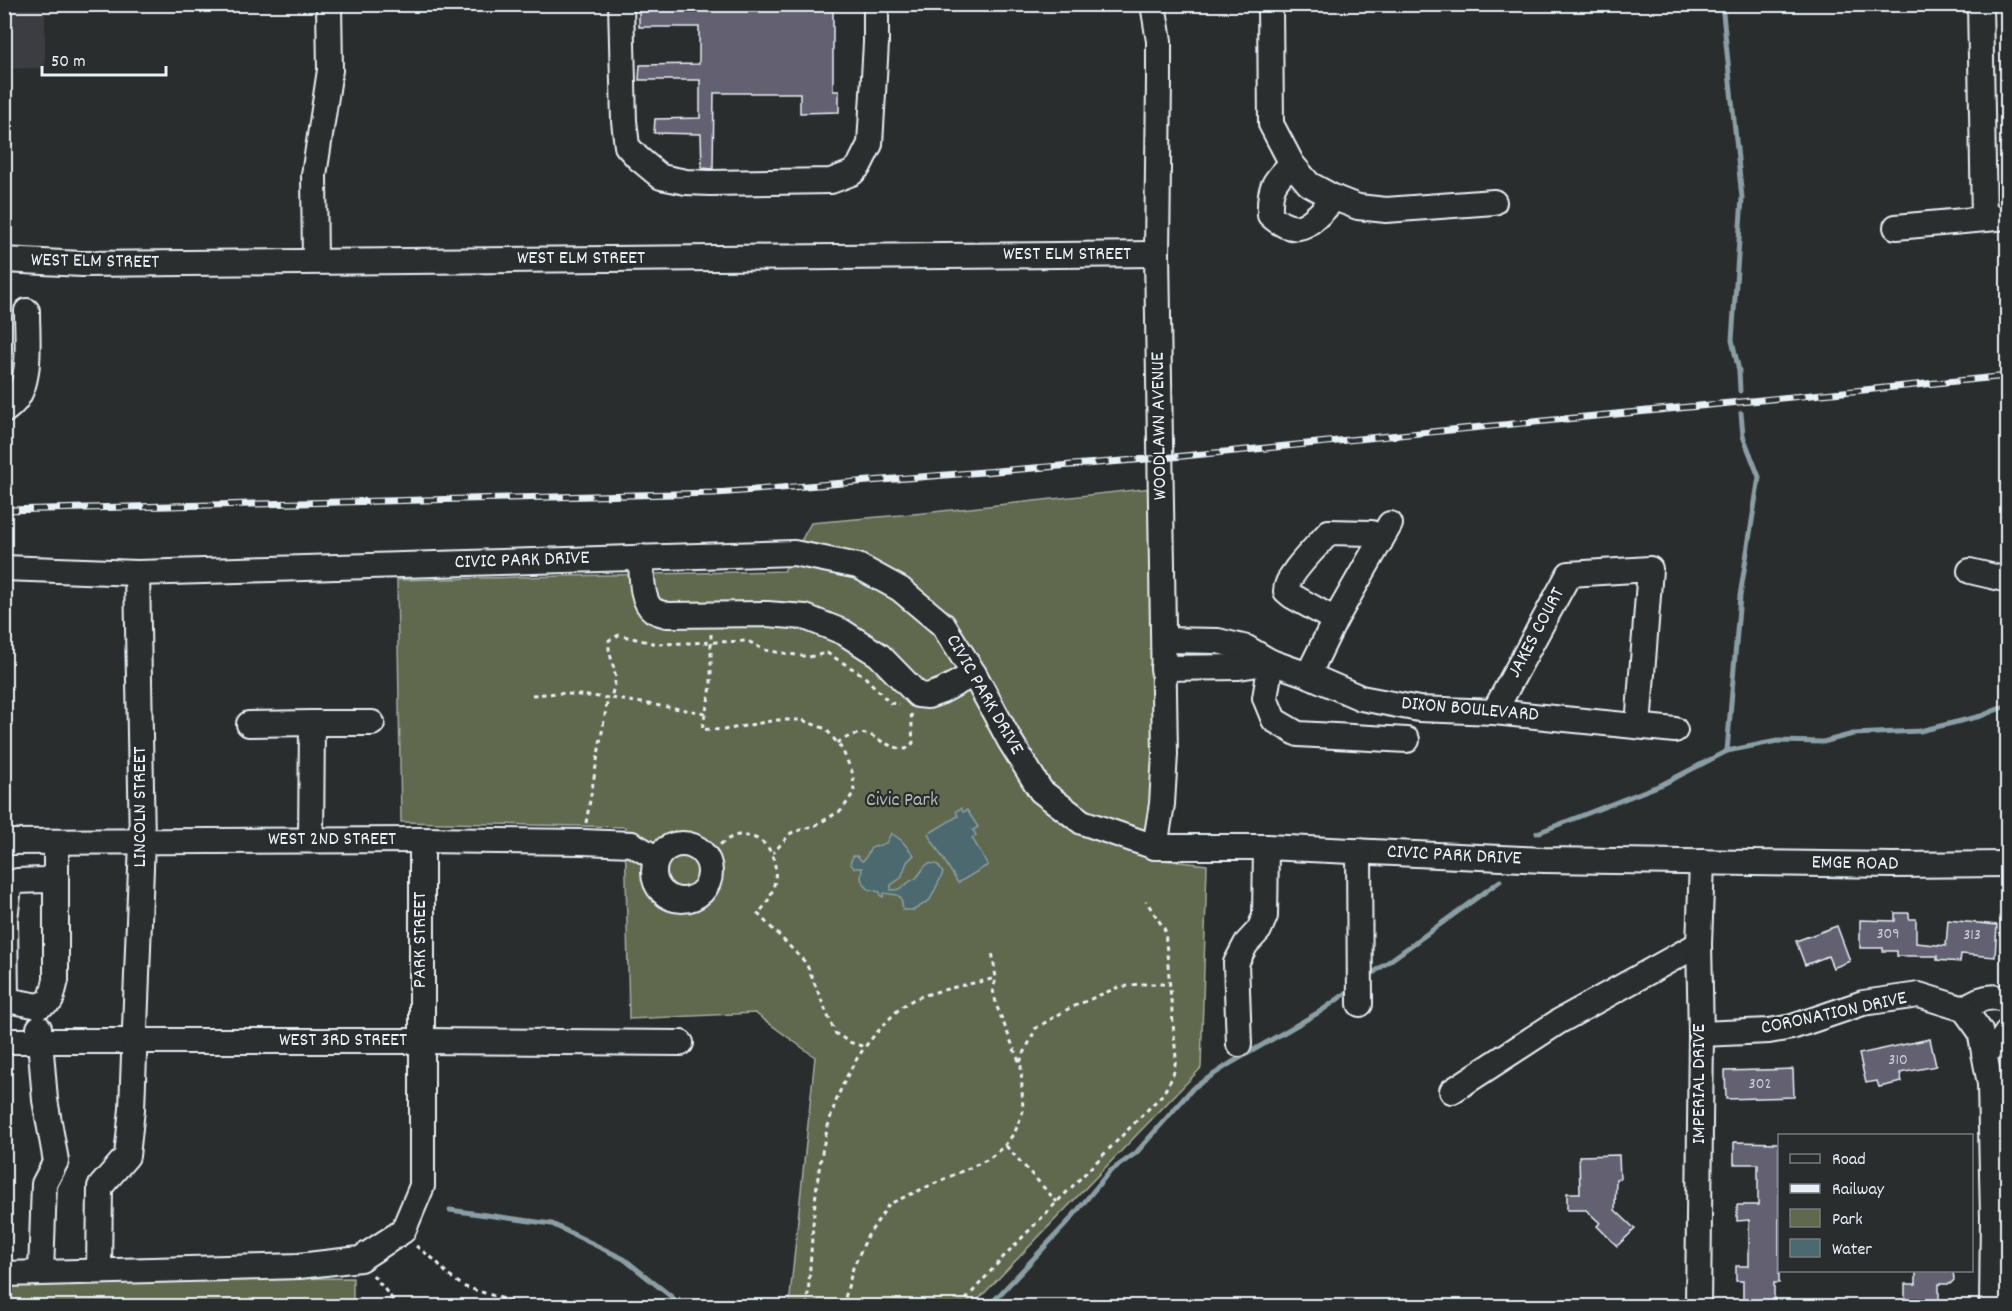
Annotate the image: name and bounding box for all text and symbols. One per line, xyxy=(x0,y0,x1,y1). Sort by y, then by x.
scale bar xyxy=(42,39,166,77)
text: 50 m xyxy=(51,50,86,75)
street label: WEST ELM STREET xyxy=(1003,241,1131,269)
street label: WEST ELM STREET xyxy=(517,245,645,273)
street label: WEST ELM STREET xyxy=(31,247,159,277)
street label: WOODLAWN AVENUE xyxy=(1145,352,1175,500)
street label: CIVIC PARK DRIVE xyxy=(454,545,590,577)
street label: JAKES COURT xyxy=(1501,583,1573,683)
street label: CIVIC PARK DRIVE xyxy=(938,630,1030,760)
street label: DIXON BOULEVARD xyxy=(1400,690,1540,730)
street label: LINCOLN STREET xyxy=(127,747,155,867)
park label: Civic Park xyxy=(866,787,938,815)
street label: WEST 2ND STREET xyxy=(268,826,396,854)
street label: CIVIC PARK DRIVE xyxy=(1386,838,1522,874)
street label: EMGE ROAD xyxy=(1811,849,1899,879)
street label: PARK STREET xyxy=(407,892,435,988)
house number: 309 xyxy=(1876,923,1900,946)
house number: 313 xyxy=(1963,924,1981,947)
street label: CORONATION DRIVE xyxy=(1758,985,1910,1043)
street label: IMPERIAL DRIVE xyxy=(1686,1024,1714,1144)
street label: WEST 3RD STREET xyxy=(279,1027,407,1055)
house number: 310 xyxy=(1888,1049,1908,1072)
house number: 302 xyxy=(1749,1073,1771,1096)
legend xyxy=(1778,1134,1973,1272)
text: Road xyxy=(1832,1148,1866,1173)
text: Railway xyxy=(1832,1178,1885,1203)
text: Park xyxy=(1832,1208,1863,1233)
text: Water xyxy=(1832,1238,1872,1263)

